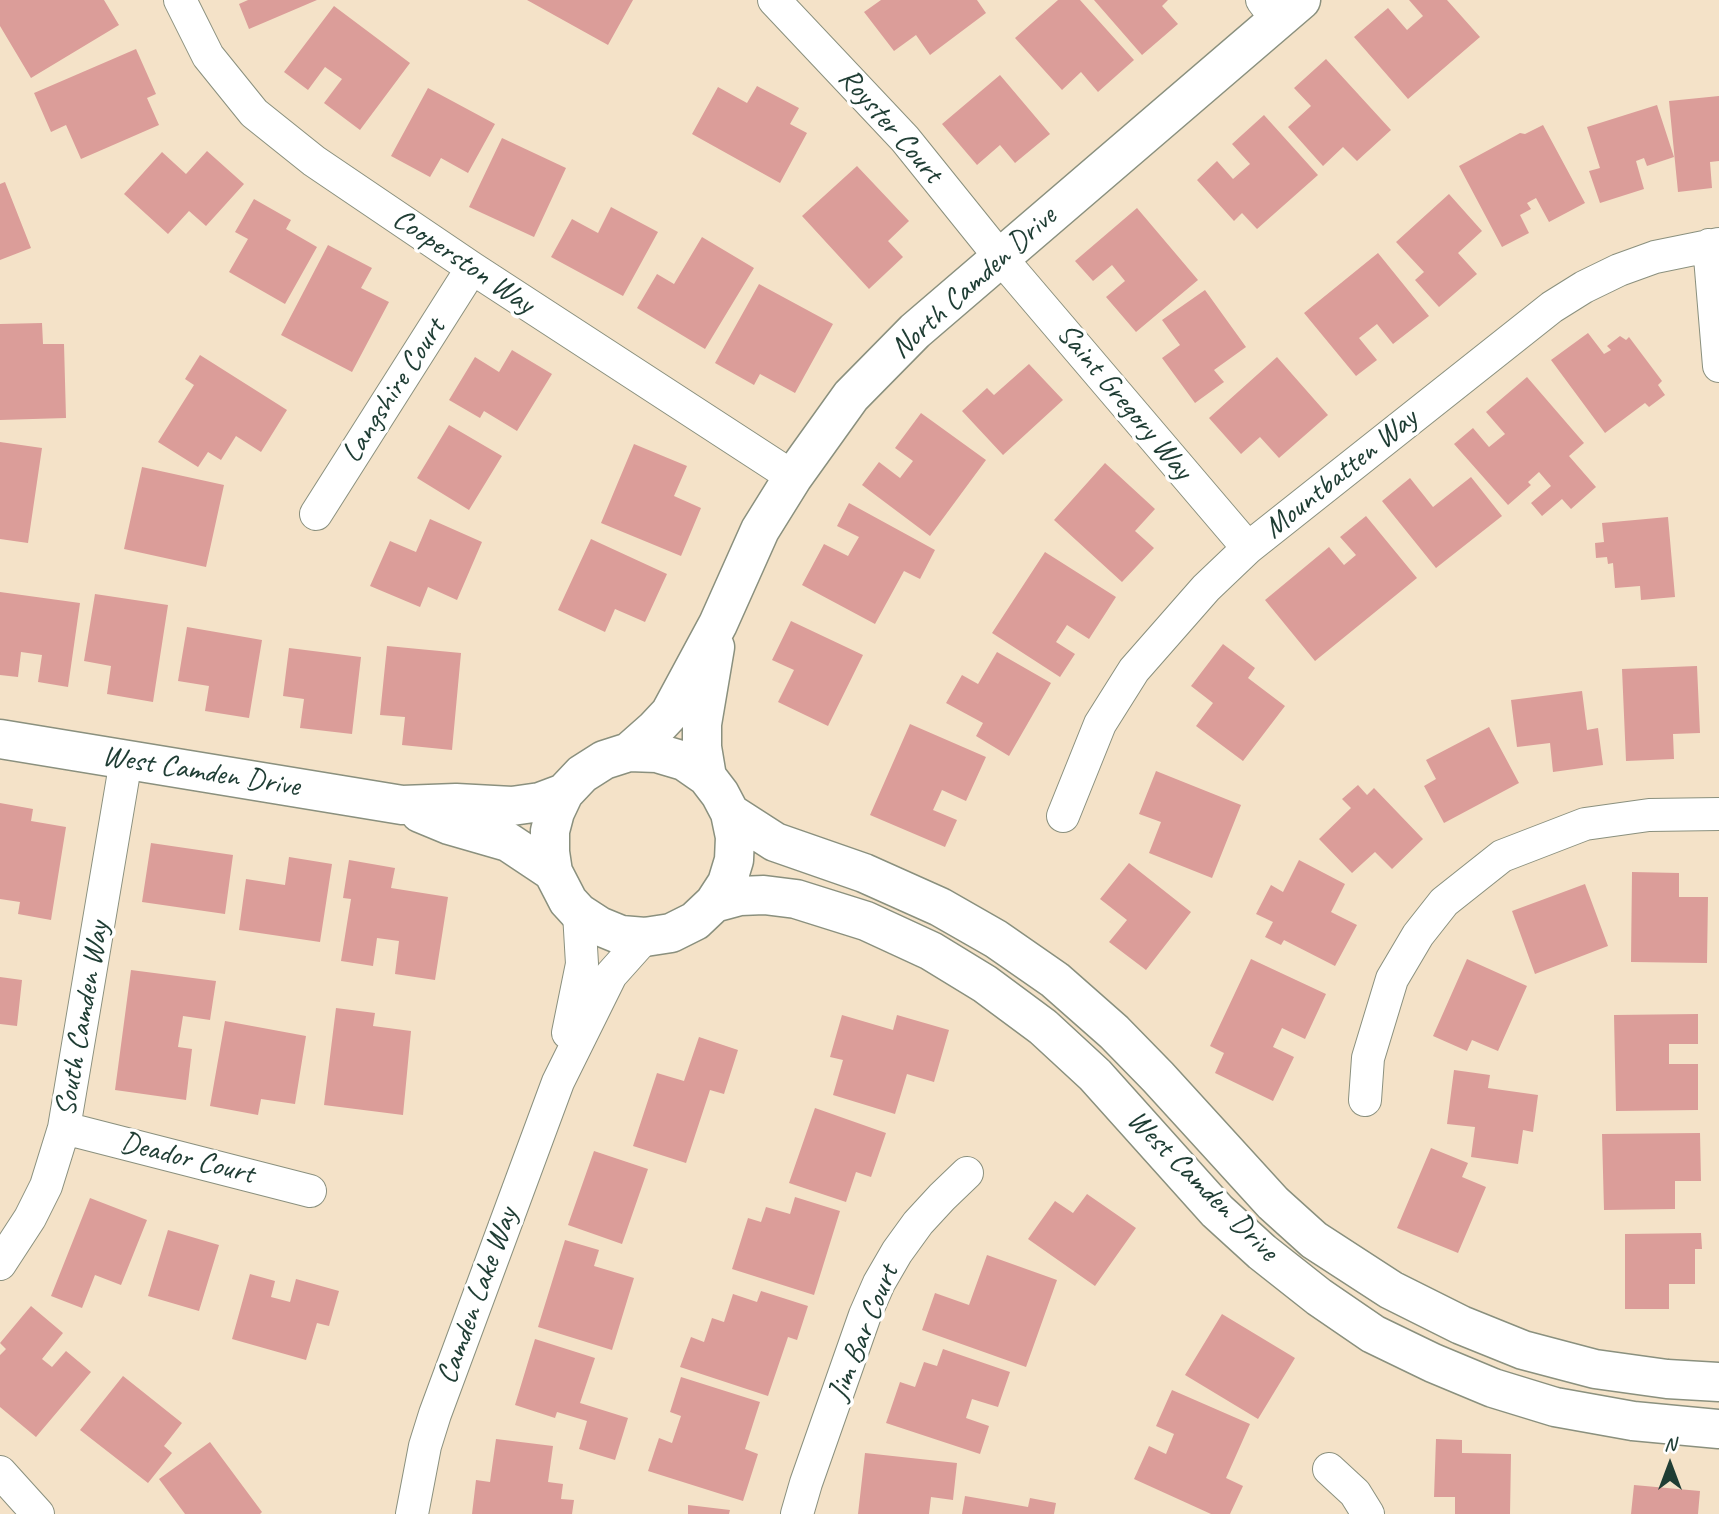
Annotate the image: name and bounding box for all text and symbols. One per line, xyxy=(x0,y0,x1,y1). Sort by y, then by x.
street label: Royster Court xyxy=(830,61,950,191)
street label: North Camden Drive xyxy=(884,199,1064,367)
street label: Cooperston Way xyxy=(385,201,541,323)
street label: Langshire Court xyxy=(334,312,454,470)
street label: Saint Gregory Way xyxy=(1048,317,1200,487)
street label: Mountbatten Way xyxy=(1257,401,1425,547)
street label: West Camden Drive xyxy=(100,739,302,805)
street label: South Camden Way xyxy=(48,919,118,1119)
street label: West Camden Drive xyxy=(1119,1103,1285,1269)
street label: Deador Court xyxy=(116,1125,258,1193)
street label: Camden Lake Way xyxy=(430,1203,526,1389)
street label: Jim Bar Court xyxy=(821,1260,907,1406)
north arrow xyxy=(1635,1430,1705,1500)
text: N xyxy=(1664,1432,1676,1456)

